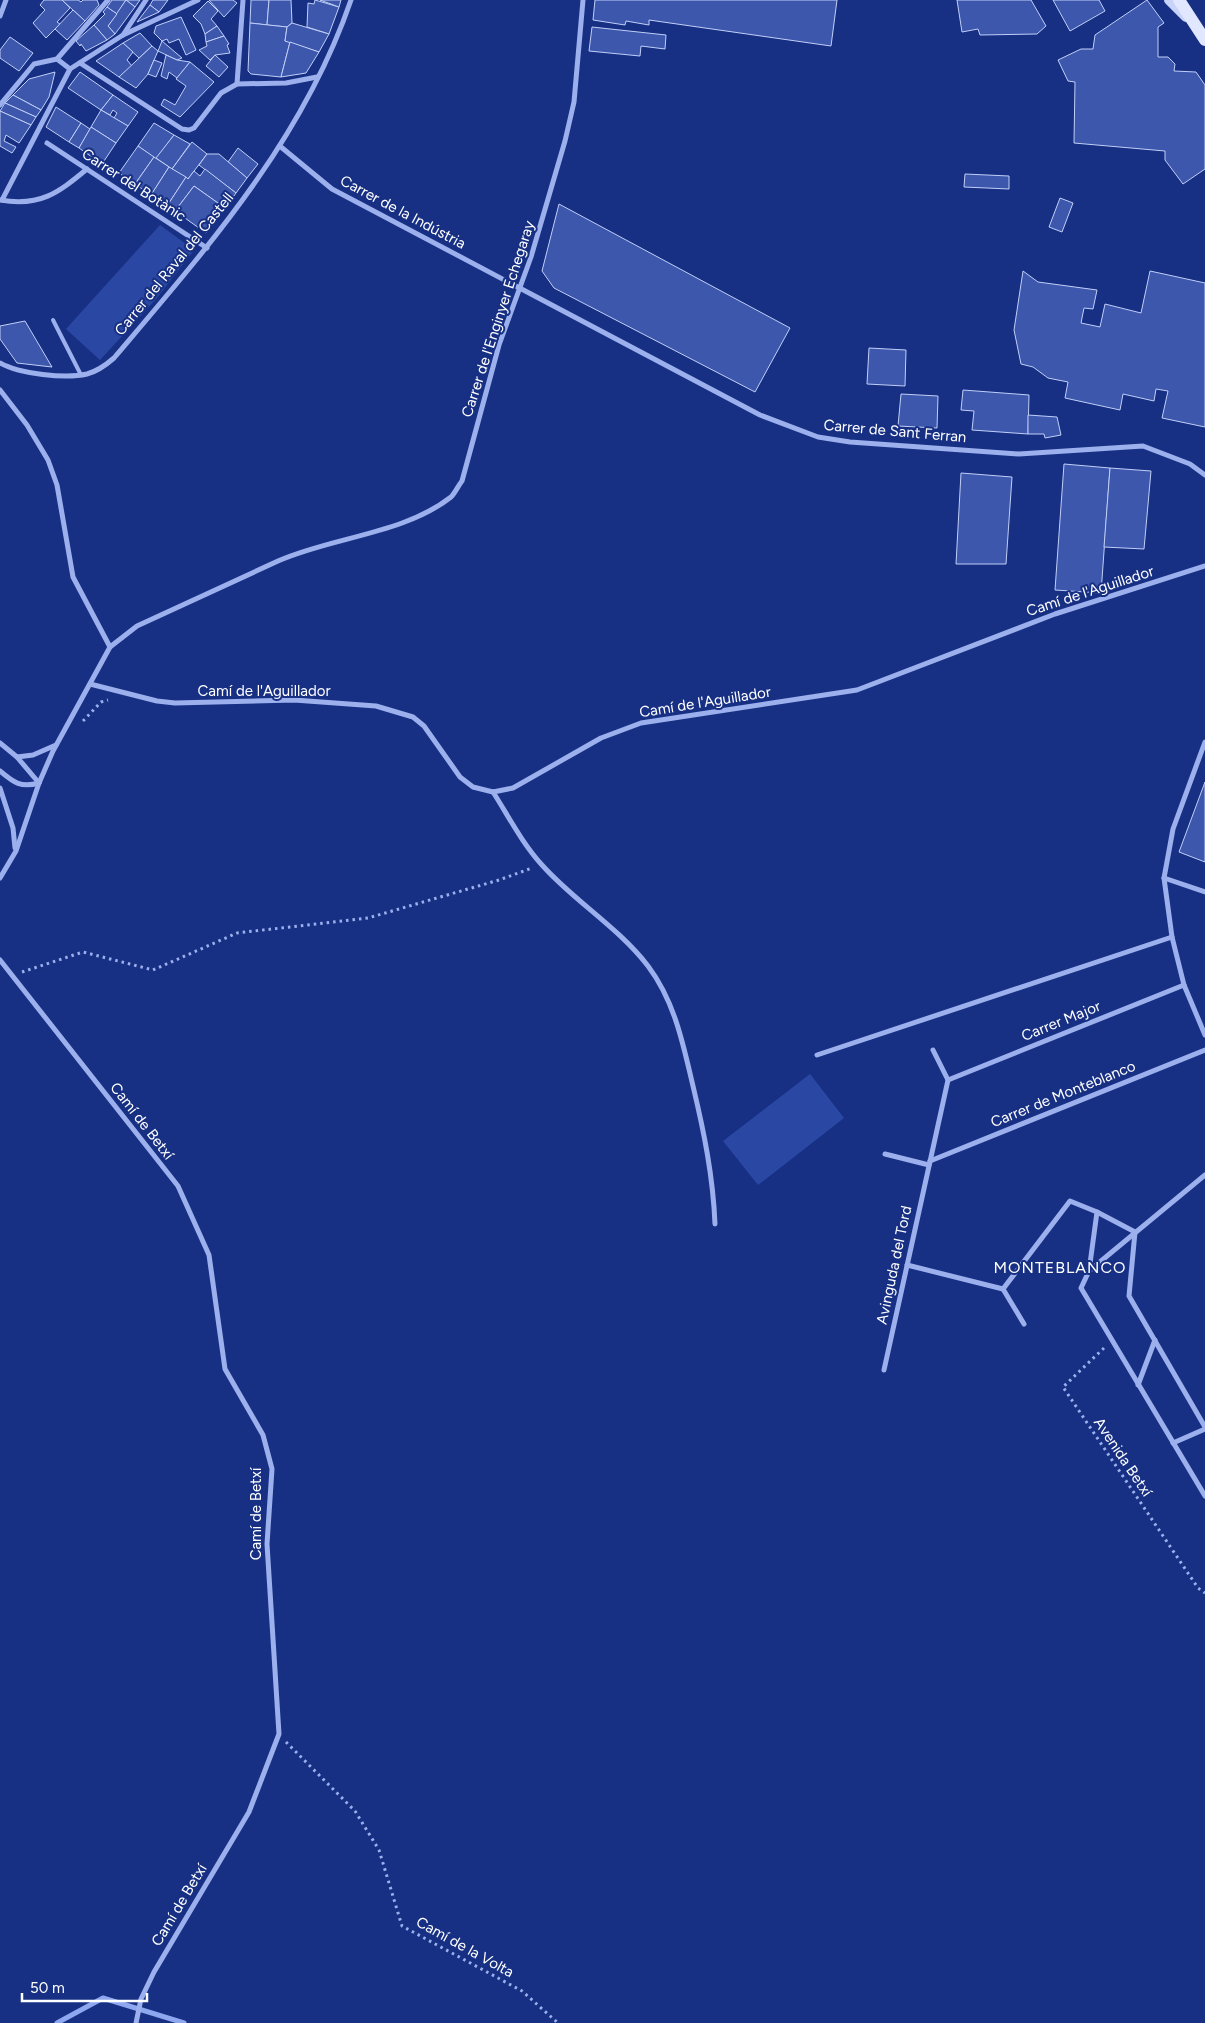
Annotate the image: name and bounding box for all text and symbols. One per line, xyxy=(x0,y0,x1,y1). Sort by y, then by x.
street label: Carrer del Botànic xyxy=(79,145,189,225)
street label: Carrer de la Indústria xyxy=(337,171,469,253)
street label: Carrer del Raval del Castell xyxy=(111,189,237,339)
street label: Carrer de l'Enginyer Echegaray xyxy=(458,218,538,420)
street label: Carrer de Sant Ferran xyxy=(823,416,967,446)
street label: Camí de l'Aguillador xyxy=(1024,562,1156,620)
street label: Camí de l'Aguillador xyxy=(198,682,330,700)
street label: Camí de l'Aguillador xyxy=(638,683,772,721)
street label: Carrer Major xyxy=(1019,997,1103,1045)
street label: Carrer de Monteblanco xyxy=(988,1057,1138,1131)
street label: Camí de Betxí xyxy=(106,1079,179,1164)
street label: Avinguda del Tord xyxy=(873,1204,915,1326)
district label: MONTEBLANCO xyxy=(994,1258,1126,1277)
street label: Avenida Betxí xyxy=(1090,1414,1157,1501)
street label: Camí de Betxí xyxy=(247,1466,265,1560)
street label: Camí de Betxí xyxy=(147,1859,211,1949)
street label: Camí de la Volta xyxy=(413,1913,517,1981)
scale bar xyxy=(22,1970,148,2002)
text: 50 m xyxy=(30,1979,65,1997)

